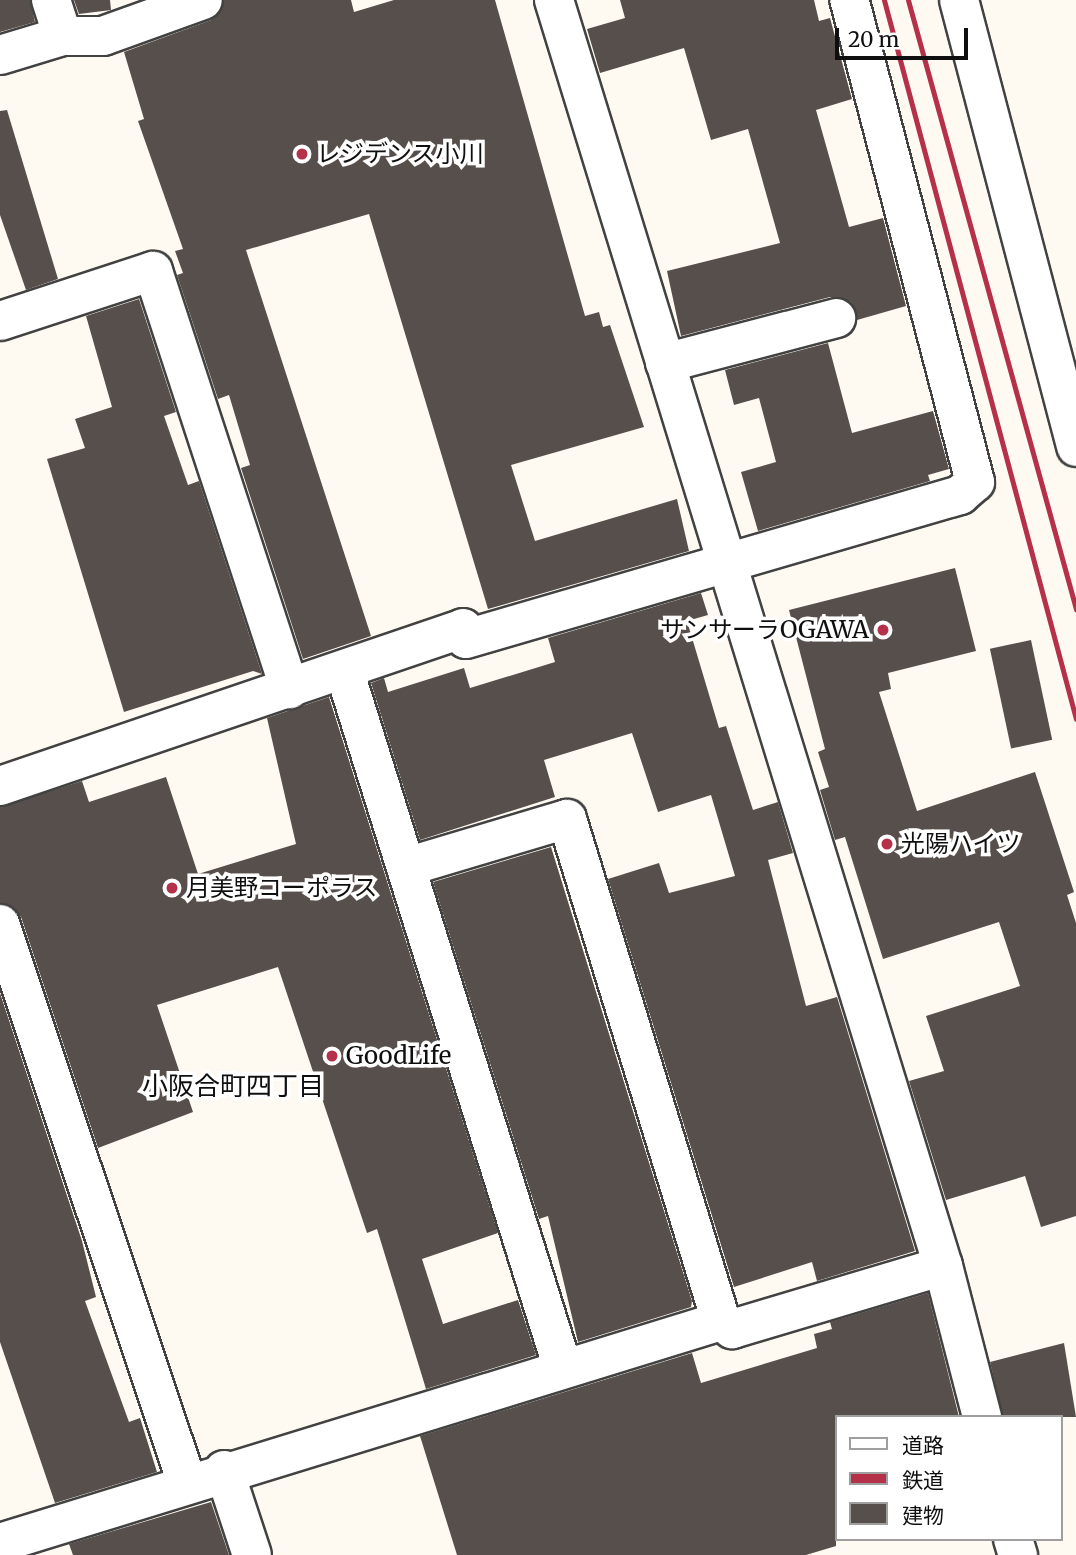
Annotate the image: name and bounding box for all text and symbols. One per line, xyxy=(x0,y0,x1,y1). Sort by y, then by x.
scale bar xyxy=(838,14,971,58)
text: 20 m xyxy=(848,26,899,53)
place label: レジデンス小川 xyxy=(316,140,484,168)
marker: レジデンス小川 xyxy=(294,146,310,162)
place label: サンサーラOGAWA xyxy=(660,616,869,644)
marker: サンサーラOGAWA xyxy=(875,622,891,638)
place label: 光陽ハイツ xyxy=(901,830,1021,858)
marker: 光陽ハイツ xyxy=(879,836,895,852)
place label: 月美野コーポラス xyxy=(186,874,378,902)
marker: 月美野コーポラス xyxy=(164,880,180,896)
place label: GoodLife xyxy=(346,1042,451,1070)
marker: GoodLife xyxy=(324,1048,340,1064)
district label: 小阪合町四丁目 xyxy=(142,1070,324,1102)
legend xyxy=(834,1415,1062,1541)
text: 道路 xyxy=(902,1432,944,1459)
text: 鉄道 xyxy=(902,1467,944,1494)
text: 建物 xyxy=(902,1502,944,1529)

